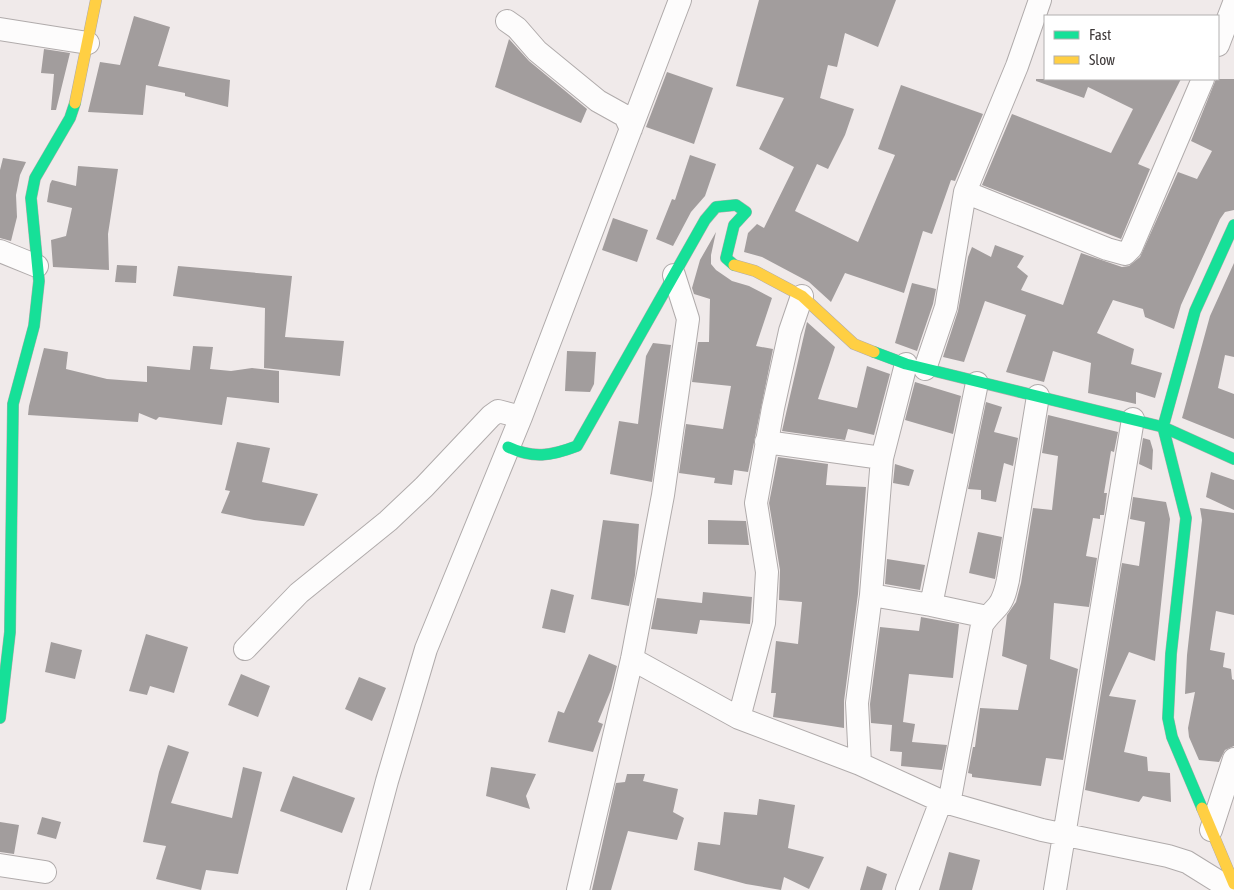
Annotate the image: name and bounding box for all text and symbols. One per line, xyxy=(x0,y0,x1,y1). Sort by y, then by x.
legend xyxy=(1044,15,1219,80)
text: Fast xyxy=(1089,26,1111,43)
text: Slow xyxy=(1089,51,1115,68)

